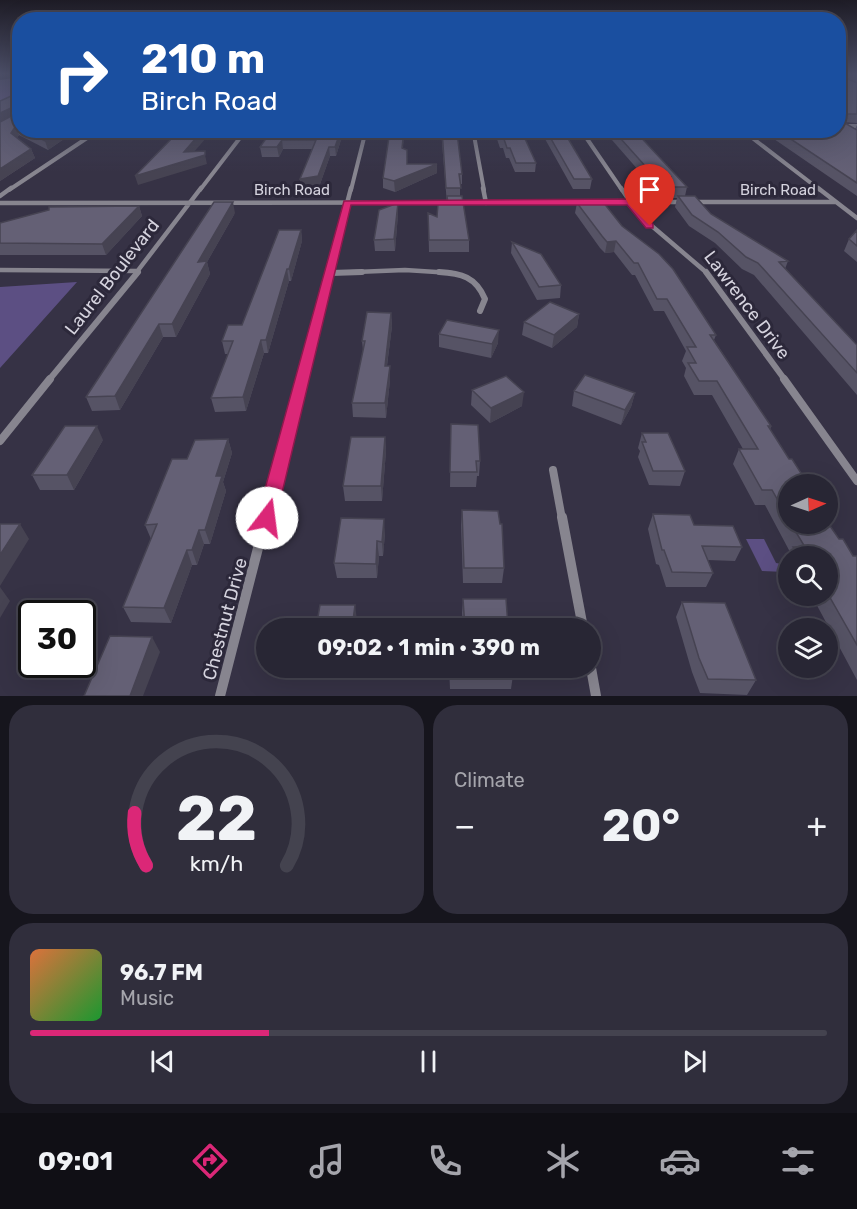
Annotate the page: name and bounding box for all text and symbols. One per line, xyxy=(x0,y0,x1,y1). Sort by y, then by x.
text: 210 m xyxy=(141,34,265,84)
icon: right xyxy=(42,36,120,114)
text: Birch Road xyxy=(141,85,278,117)
pin xyxy=(624,164,675,226)
icon: arrive xyxy=(633,173,666,206)
street label: Birch Road xyxy=(254,181,330,199)
street label: Birch Road xyxy=(740,181,816,199)
street label: Laurel Boulevard xyxy=(60,215,164,339)
street label: Lawrence Drive xyxy=(699,247,795,363)
north arrow xyxy=(778,474,838,534)
map controls xyxy=(778,474,838,678)
position arrow xyxy=(235,486,299,550)
button: search xyxy=(778,546,838,606)
street label: Chestnut Drive xyxy=(198,555,252,683)
speed limit sign: 30 xyxy=(18,600,96,678)
button: layers xyxy=(778,618,838,678)
text: 09:02 · 1 min · 390 m xyxy=(317,634,540,661)
text: Climate xyxy=(454,768,525,792)
text: 22 xyxy=(176,782,257,856)
text: 20° xyxy=(602,799,680,852)
text: − xyxy=(454,806,475,845)
text: + xyxy=(806,806,827,845)
text: km/h xyxy=(190,852,243,877)
text: 96.7 FM xyxy=(120,959,203,986)
text: Music xyxy=(120,986,174,1010)
icon: previous xyxy=(146,1045,179,1078)
icon: pause xyxy=(412,1045,445,1078)
icon: next xyxy=(678,1045,711,1078)
icon: directions xyxy=(189,1140,231,1182)
icon: music xyxy=(306,1140,348,1182)
icon: phone xyxy=(424,1140,466,1182)
icon: climate xyxy=(542,1140,584,1182)
icon: car xyxy=(659,1140,701,1182)
icon: filters xyxy=(777,1140,819,1182)
text: 09:01 xyxy=(38,1145,113,1177)

